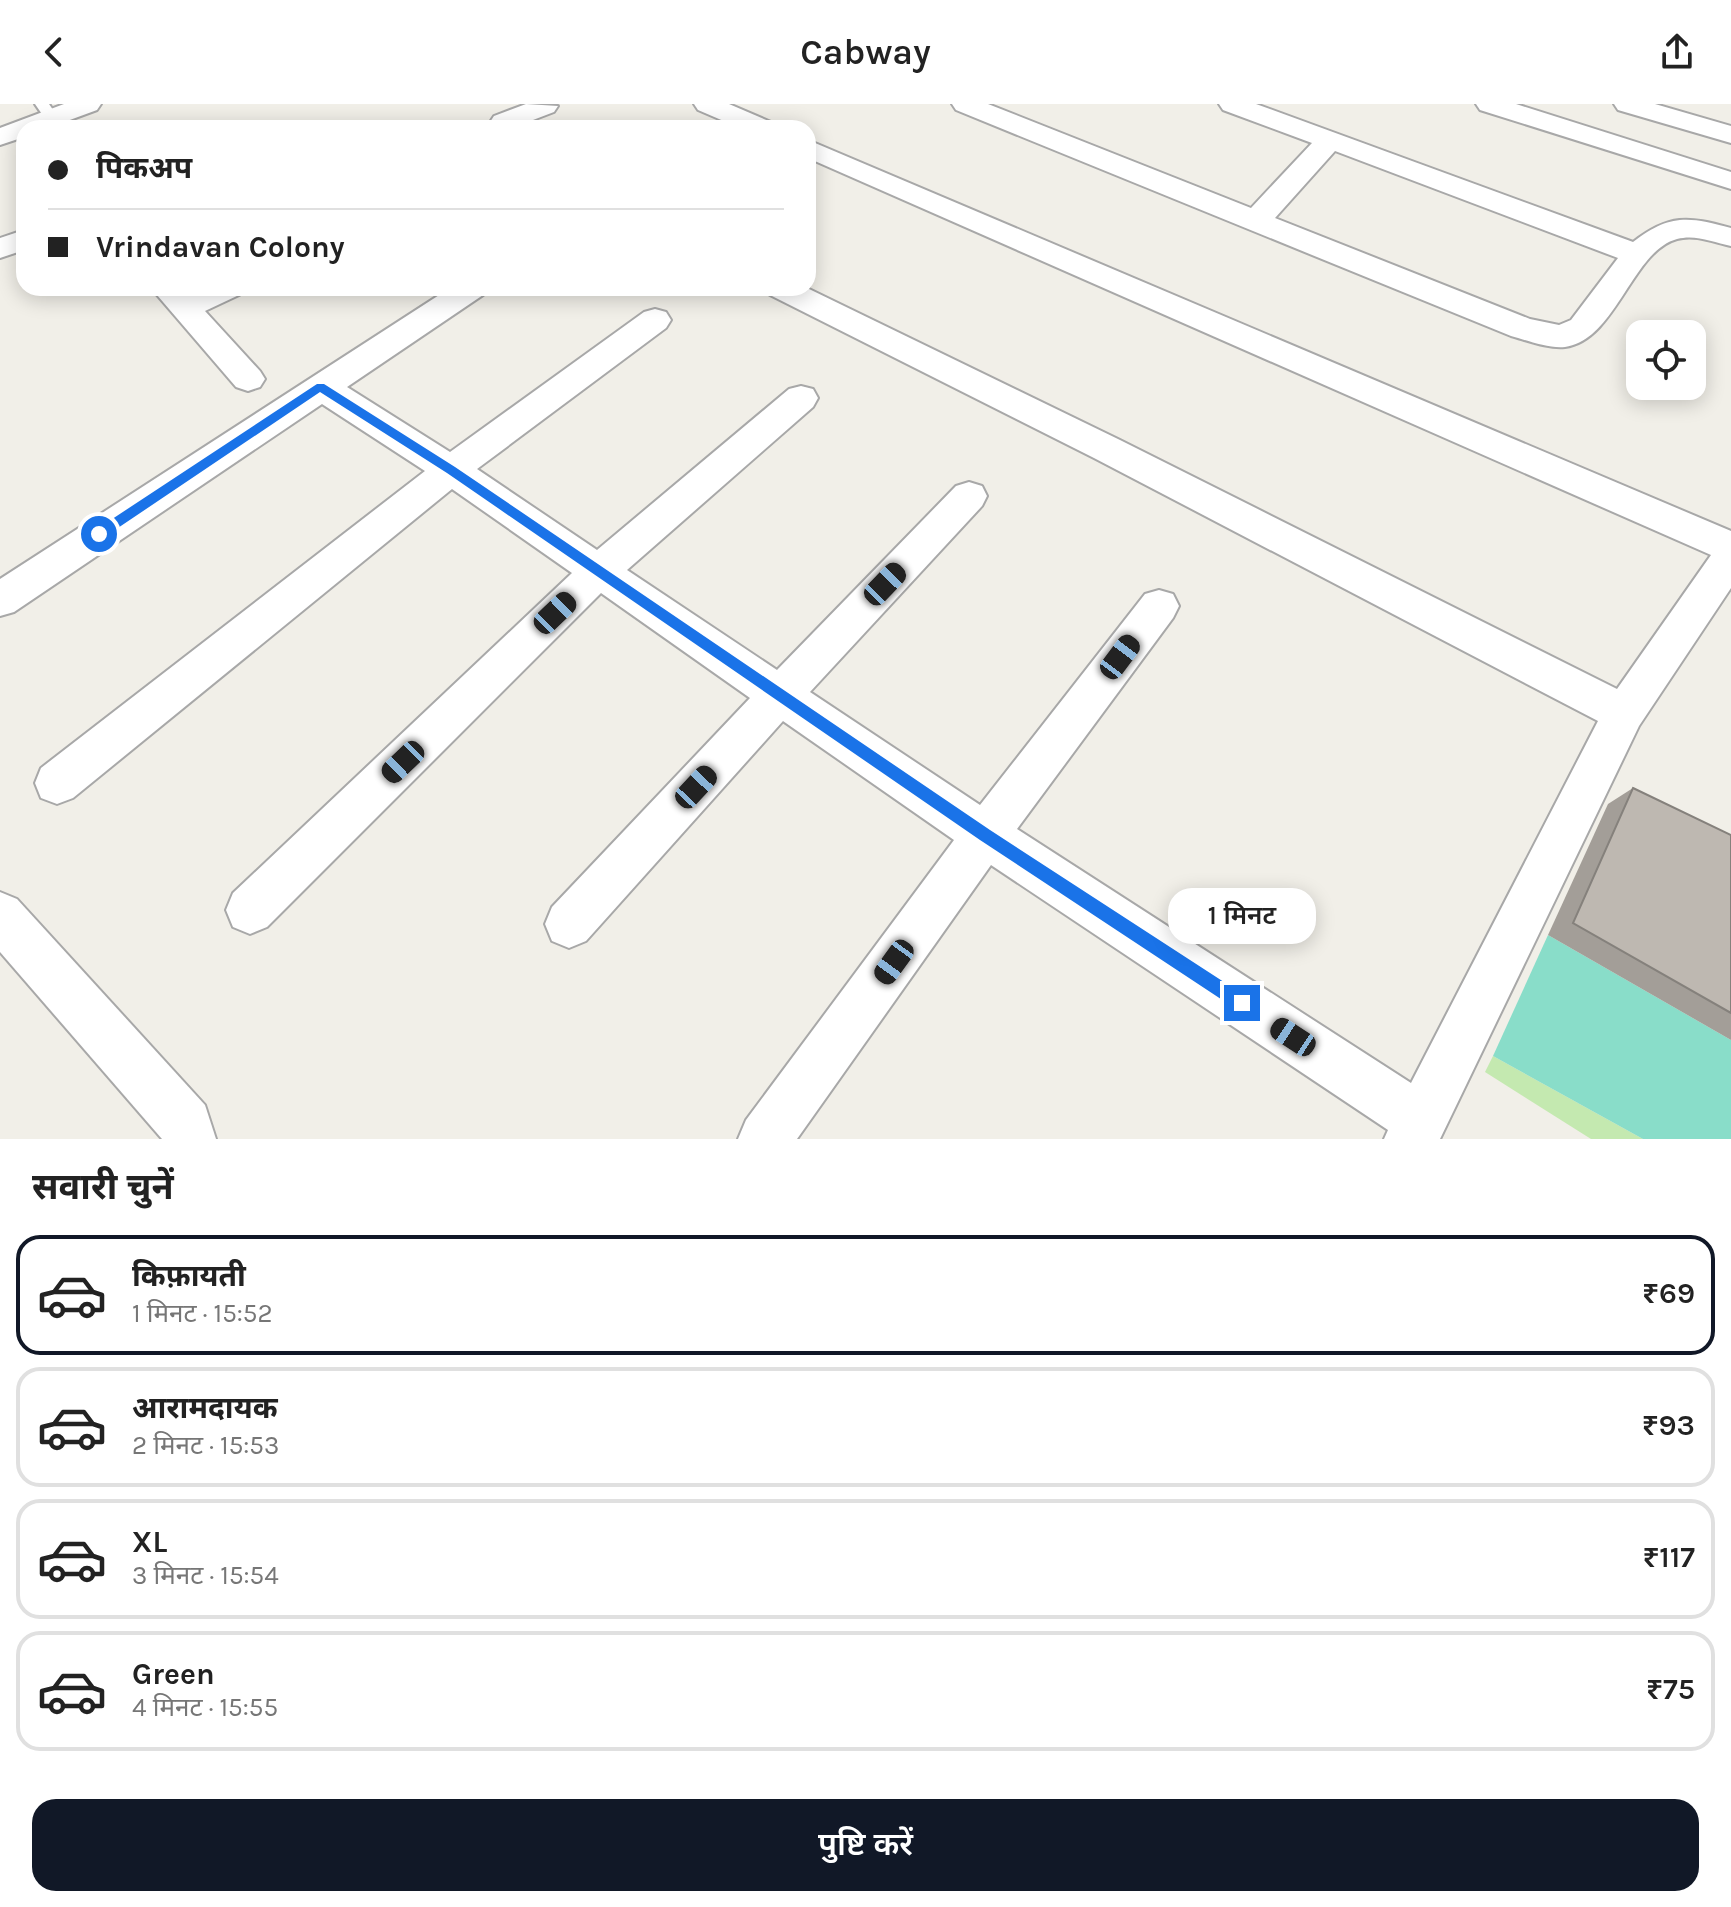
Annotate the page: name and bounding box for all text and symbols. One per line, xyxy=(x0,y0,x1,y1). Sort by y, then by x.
icon: back xyxy=(32,30,76,74)
icon: share xyxy=(1655,30,1699,74)
text: Cabway xyxy=(800,31,931,73)
text: पिकअप xyxy=(96,150,192,186)
text: Vrindavan Colony xyxy=(96,229,345,265)
map controls xyxy=(1626,320,1706,400)
button: locate xyxy=(1626,320,1706,400)
route start xyxy=(81,516,117,552)
car xyxy=(860,558,910,610)
car xyxy=(529,588,581,638)
car xyxy=(1096,631,1144,683)
car xyxy=(377,737,429,787)
car xyxy=(671,761,721,813)
callout: 1 मिनट xyxy=(1168,887,1316,943)
text: 1 मिनट xyxy=(1208,900,1276,931)
car xyxy=(870,936,918,988)
route end xyxy=(1224,985,1260,1021)
car xyxy=(1266,1014,1320,1060)
text: सवारी चुनें xyxy=(32,1166,174,1208)
text: किफ़ायती xyxy=(132,1258,246,1294)
icon: car xyxy=(36,1259,108,1331)
text: ₹69 xyxy=(1642,1275,1695,1311)
text: 1 मिनट · 15:52 xyxy=(132,1298,273,1329)
text: आरामदायक xyxy=(132,1390,278,1426)
icon: car xyxy=(36,1391,108,1463)
text: ₹93 xyxy=(1642,1407,1695,1443)
text: 2 मिनट · 15:53 xyxy=(132,1430,279,1461)
icon: car xyxy=(36,1523,108,1595)
text: XL xyxy=(132,1524,167,1560)
text: ₹117 xyxy=(1642,1539,1695,1575)
text: 3 मिनट · 15:54 xyxy=(132,1560,279,1591)
icon: car xyxy=(36,1655,108,1727)
text: Green xyxy=(132,1656,215,1692)
text: ₹75 xyxy=(1646,1671,1695,1707)
text: 4 मिनट · 15:55 xyxy=(132,1692,278,1723)
button: पुष्टि करें xyxy=(32,1799,1699,1891)

